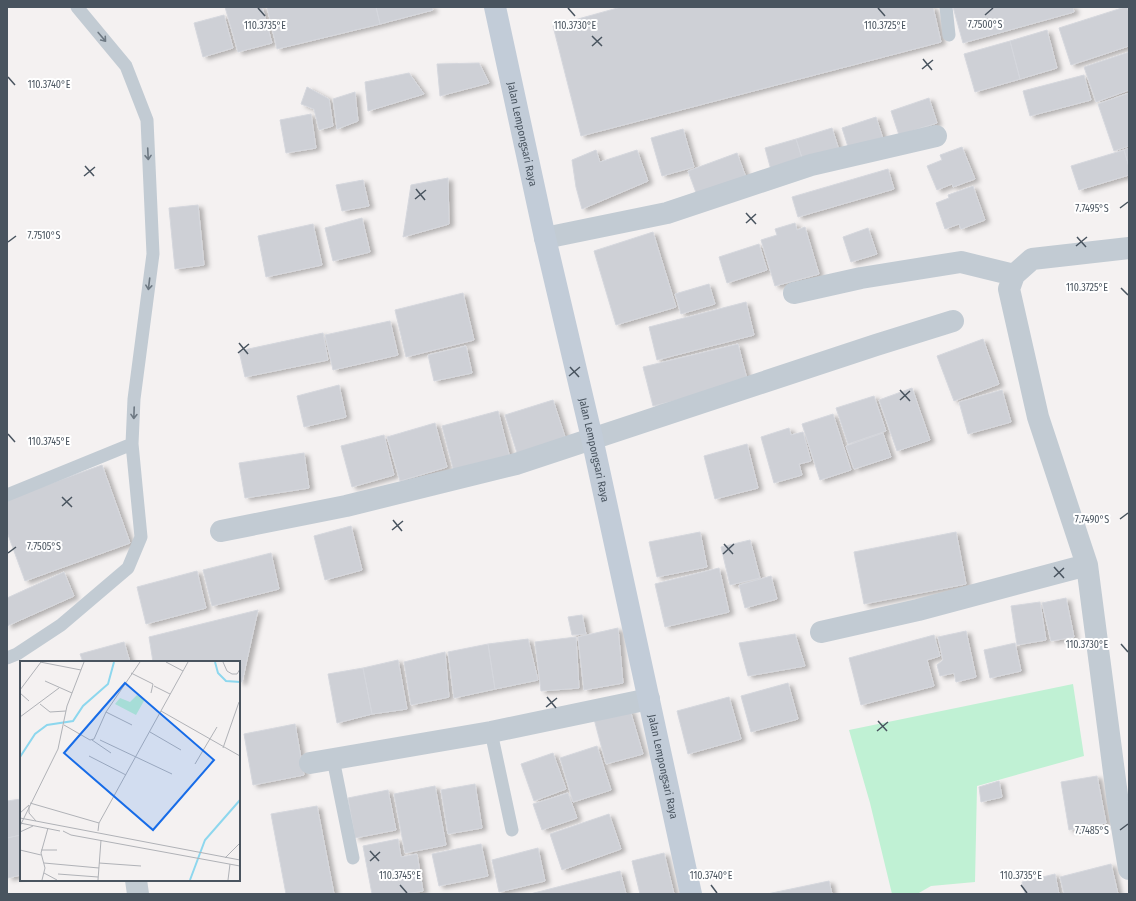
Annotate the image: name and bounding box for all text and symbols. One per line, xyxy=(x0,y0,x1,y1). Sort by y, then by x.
text: 7.7500°S xyxy=(968,19,1002,31)
text: 110.3735°E xyxy=(244,20,286,32)
text: 110.3730°E xyxy=(554,20,597,32)
text: 110.3725°E xyxy=(864,20,906,32)
one-way arrow xyxy=(98,31,107,42)
text: 110.3740°E xyxy=(28,79,71,91)
street label: Jalan Lempongsari Raya xyxy=(505,81,540,188)
one-way arrow xyxy=(145,147,152,160)
text: 7.7495°S xyxy=(1075,203,1109,215)
text: 7.7510°S xyxy=(28,230,61,242)
one-way arrow xyxy=(145,277,153,290)
text: 110.3725°E xyxy=(1066,282,1108,294)
street label: Jalan Lempongsari Raya xyxy=(576,397,612,503)
one-way arrow xyxy=(130,406,137,419)
text: 110.3745°E xyxy=(28,436,70,448)
text: 7.7490°S xyxy=(1075,514,1109,526)
text: 7.7505°S xyxy=(27,541,61,553)
text: 110.3730°E xyxy=(1066,639,1109,651)
inset map xyxy=(20,661,240,881)
street label: Jalan Lempongsari Raya xyxy=(646,713,681,820)
text: 7.7485°S xyxy=(1075,825,1109,837)
text: 110.3745°E xyxy=(379,870,421,882)
text: 110.3740°E xyxy=(690,870,733,882)
text: 110.3735°E xyxy=(1000,870,1042,882)

